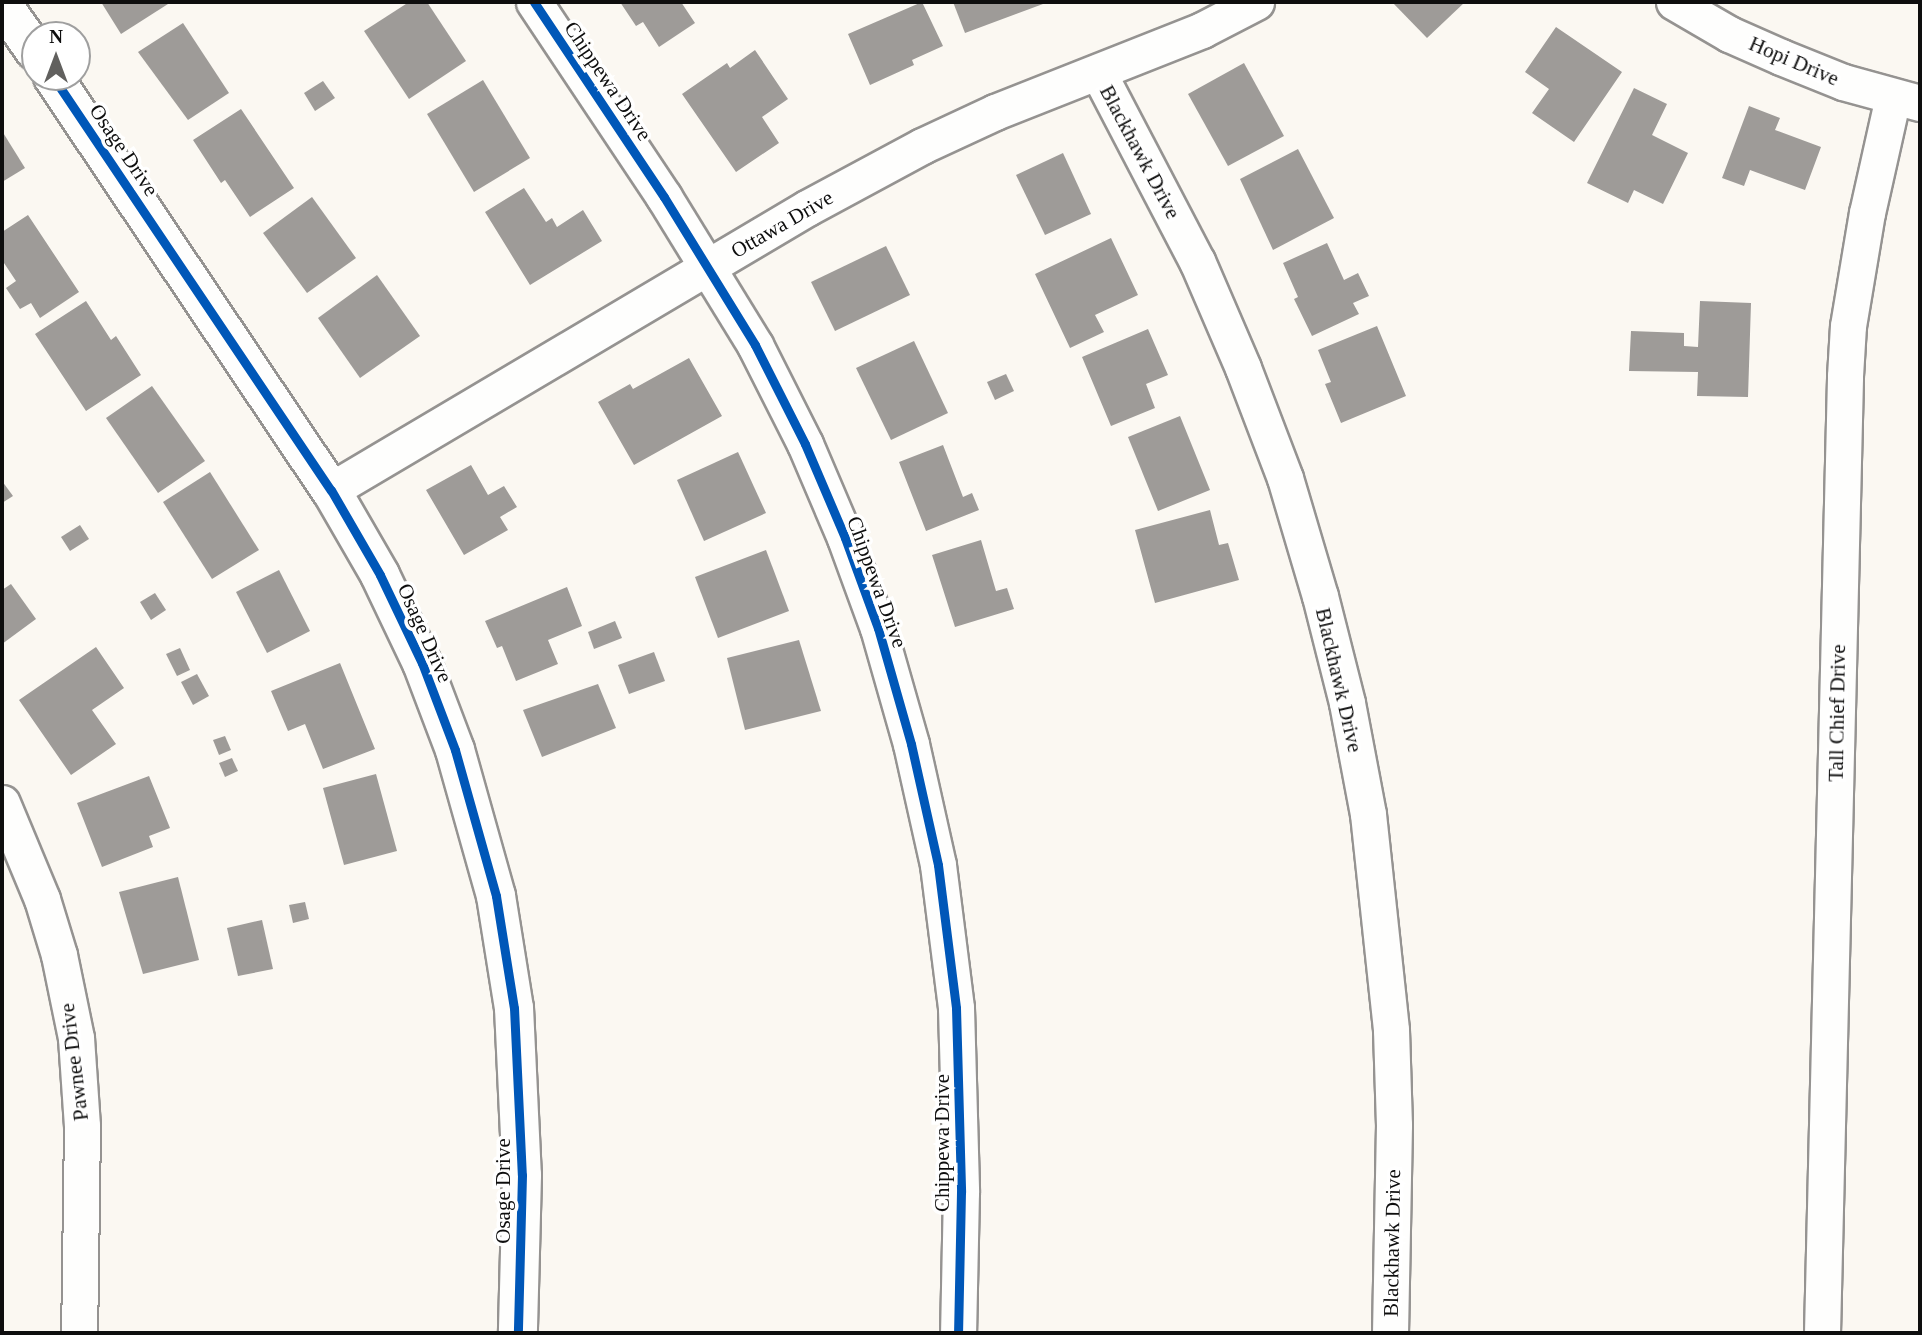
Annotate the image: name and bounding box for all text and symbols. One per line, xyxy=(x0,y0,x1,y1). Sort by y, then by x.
street label: Chippewa Drive xyxy=(559,17,657,145)
north arrow xyxy=(21,21,91,91)
text: N xyxy=(49,26,63,47)
street label: Hopi Drive xyxy=(1745,31,1843,91)
street label: Blackhawk Drive xyxy=(1094,81,1186,223)
street label: Osage Drive xyxy=(84,99,164,201)
street label: Ottawa Drive xyxy=(726,185,838,263)
street label: Chippewa Drive xyxy=(842,513,912,651)
street label: Osage Drive xyxy=(392,580,458,686)
street label: Blackhawk Drive xyxy=(1310,605,1368,755)
street label: Tall Chief Drive xyxy=(1823,644,1851,782)
street label: Pawnee Drive xyxy=(54,1002,94,1122)
street label: Chippewa Drive xyxy=(929,1074,955,1212)
street label: Osage Drive xyxy=(490,1138,516,1244)
street label: Blackhawk Drive xyxy=(1378,1169,1406,1317)

